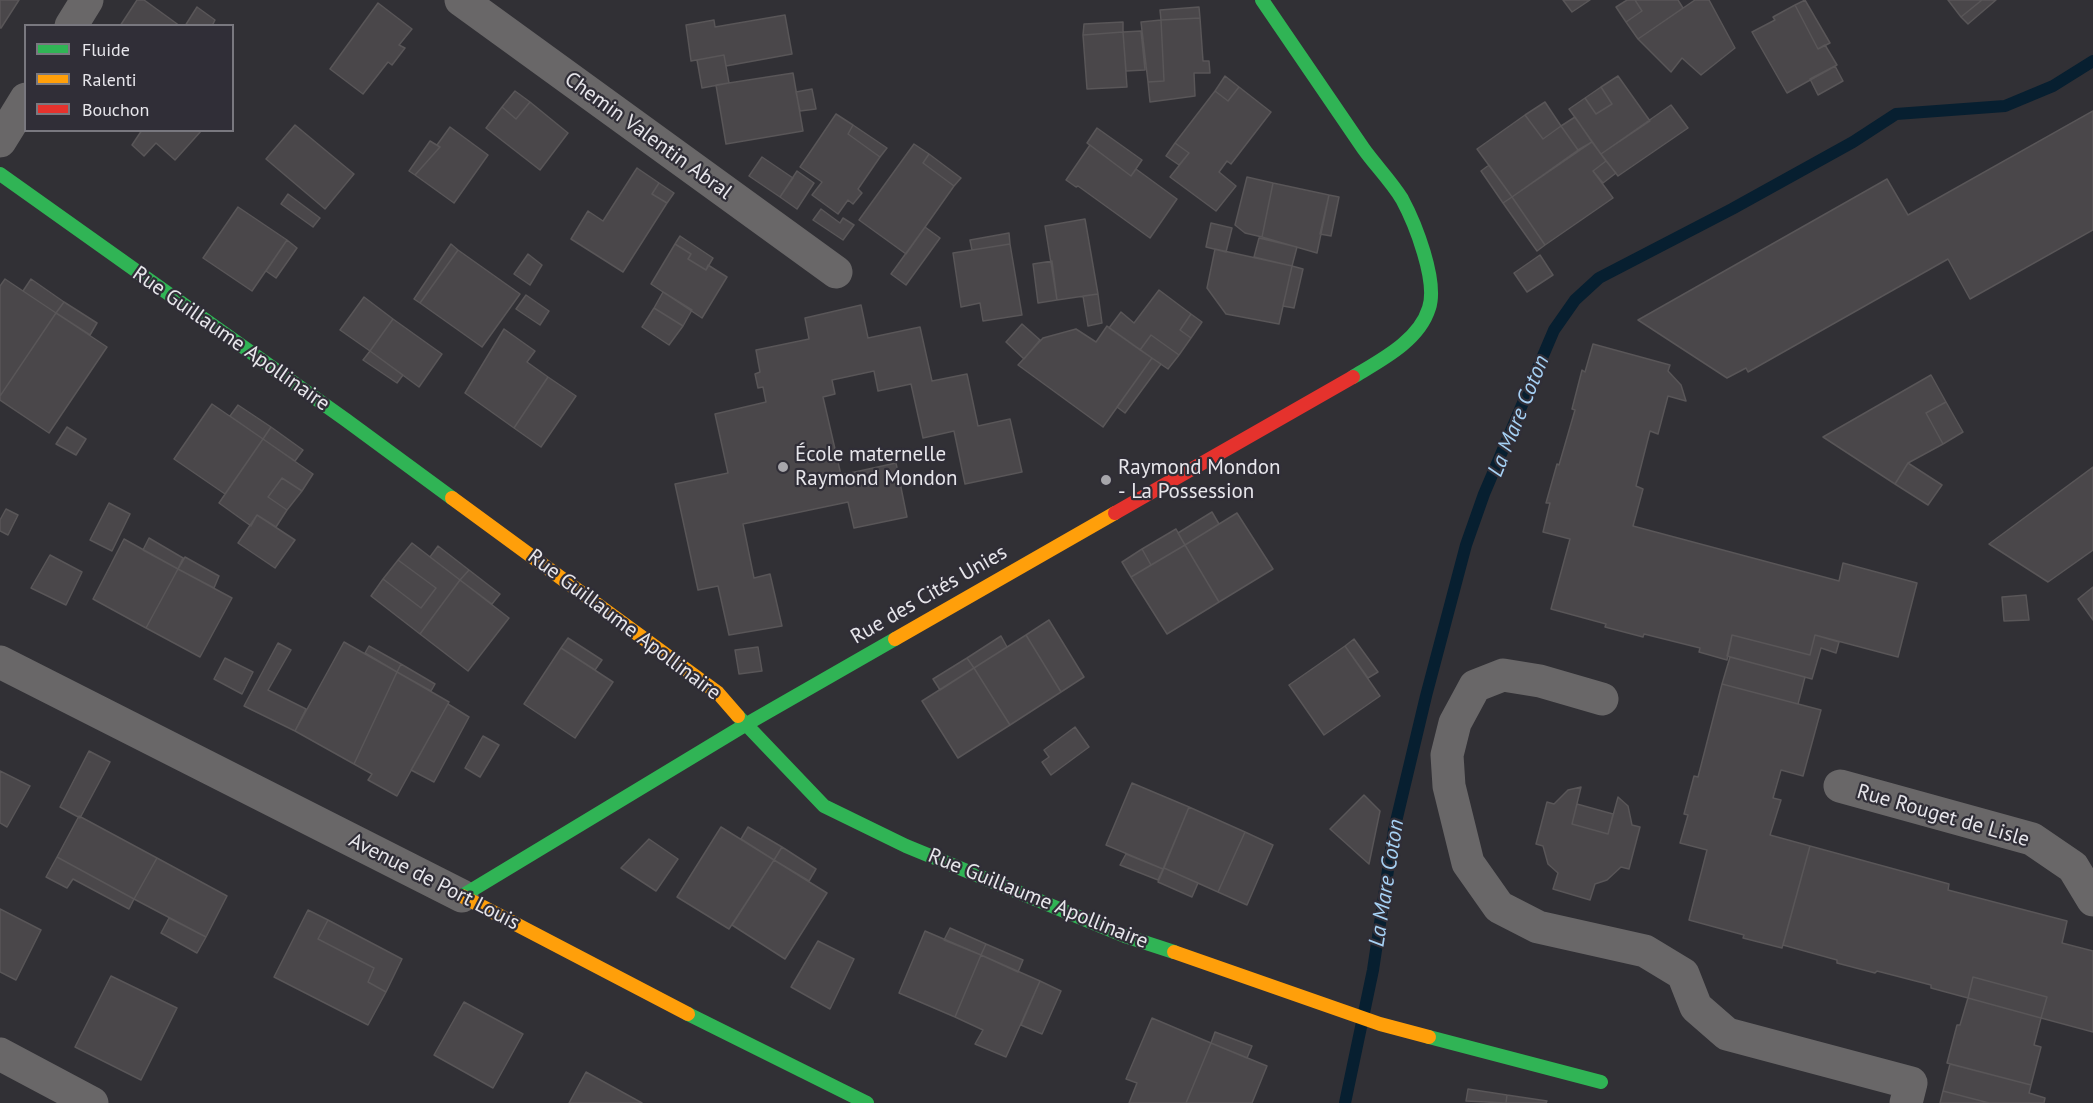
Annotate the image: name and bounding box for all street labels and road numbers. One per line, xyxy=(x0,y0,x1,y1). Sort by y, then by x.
street label: Chemin Valentin Abral xyxy=(559,67,737,205)
street label: Rue Guillaume Apollinaire xyxy=(127,261,335,417)
street label: Rue des Cités Unies xyxy=(846,540,1012,650)
street label: Rue Guillaume Apollinaire xyxy=(523,544,725,706)
street label: Rue Rouget de Lisle xyxy=(1854,779,2032,853)
street label: Avenue de Port Louis xyxy=(344,828,524,936)
street label: Rue Guillaume Apollinaire xyxy=(924,843,1152,955)

